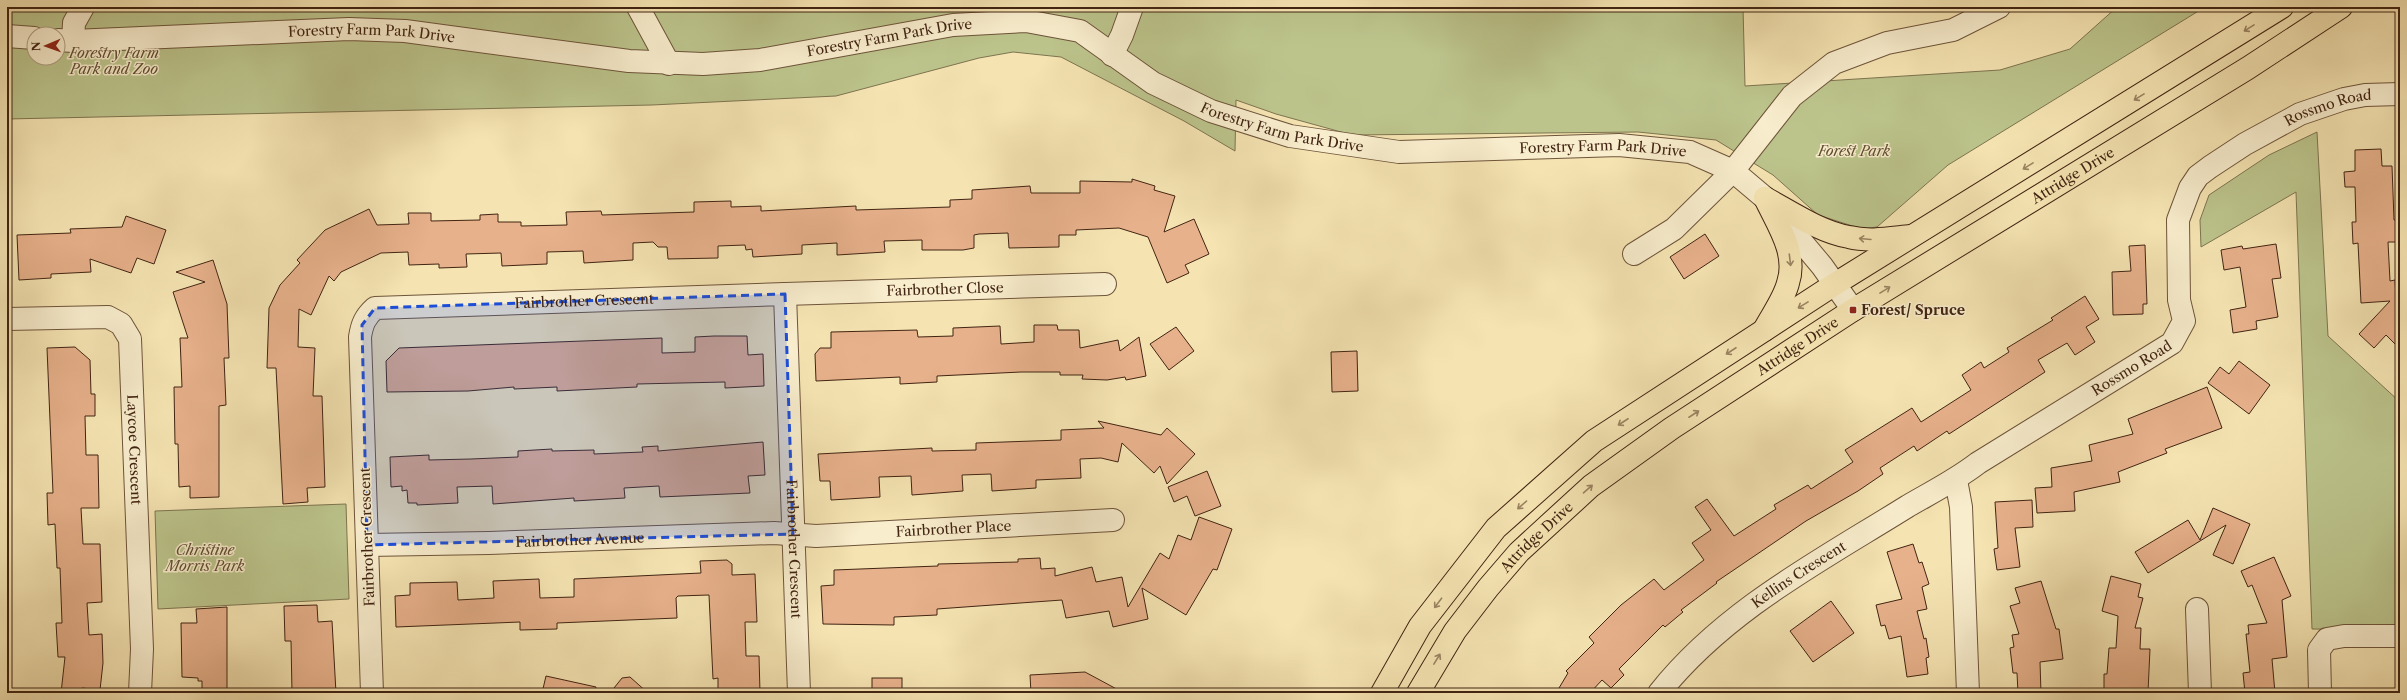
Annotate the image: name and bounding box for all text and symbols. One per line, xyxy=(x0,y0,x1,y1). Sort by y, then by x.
street label: Forestry Farm Park Drive xyxy=(805,15,973,60)
street label: Forestry Farm Park Drive xyxy=(288,20,456,47)
one-way arrow xyxy=(2243,24,2255,32)
north arrow xyxy=(26,26,66,66)
text: N xyxy=(29,41,43,51)
park label: Forestry Farm Park and Zoo xyxy=(68,44,159,78)
street label: Rossmo Road xyxy=(2281,86,2372,130)
one-way arrow xyxy=(2133,93,2145,101)
street label: Forestry Farm Park Drive xyxy=(1198,98,1365,156)
street label: Forestry Farm Park Drive xyxy=(1519,136,1688,161)
park label: Forest Park xyxy=(1817,142,1891,160)
street label: Attridge Drive xyxy=(2027,143,2118,208)
one-way arrow xyxy=(2023,161,2034,170)
one-way arrow xyxy=(1859,235,1872,243)
one-way arrow xyxy=(1786,253,1793,266)
street label: Fairbrother Close xyxy=(886,278,1004,300)
one-way arrow xyxy=(1879,286,1891,294)
street label: Fairbrother Crescent xyxy=(514,289,654,312)
one-way arrow xyxy=(1797,301,1808,310)
place label: Forest/ Spruce xyxy=(1861,301,1965,319)
marker: Forest/ Spruce xyxy=(1848,305,1858,315)
street label: Attridge Drive xyxy=(1752,313,1842,380)
street label: Rossmo Road xyxy=(2088,336,2175,400)
one-way arrow xyxy=(1726,347,1737,355)
street label: Laycoe Crescent xyxy=(123,394,145,505)
one-way arrow xyxy=(1688,409,1699,418)
one-way arrow xyxy=(1617,418,1628,427)
street label: Fairbrother Crescent xyxy=(356,467,378,607)
street label: Fairbrother Crescent xyxy=(783,479,805,619)
one-way arrow xyxy=(1582,485,1592,494)
street label: Attridge Drive xyxy=(1496,498,1577,577)
one-way arrow xyxy=(1517,500,1527,509)
street label: Fairbrother Place xyxy=(895,516,1012,541)
street label: Fairbrother Avenue xyxy=(515,529,645,551)
street label: Kellins Crescent xyxy=(1748,537,1849,612)
park label: Christine Morris Park xyxy=(164,541,245,575)
one-way arrow xyxy=(1434,598,1442,609)
one-way arrow xyxy=(1434,653,1442,665)

